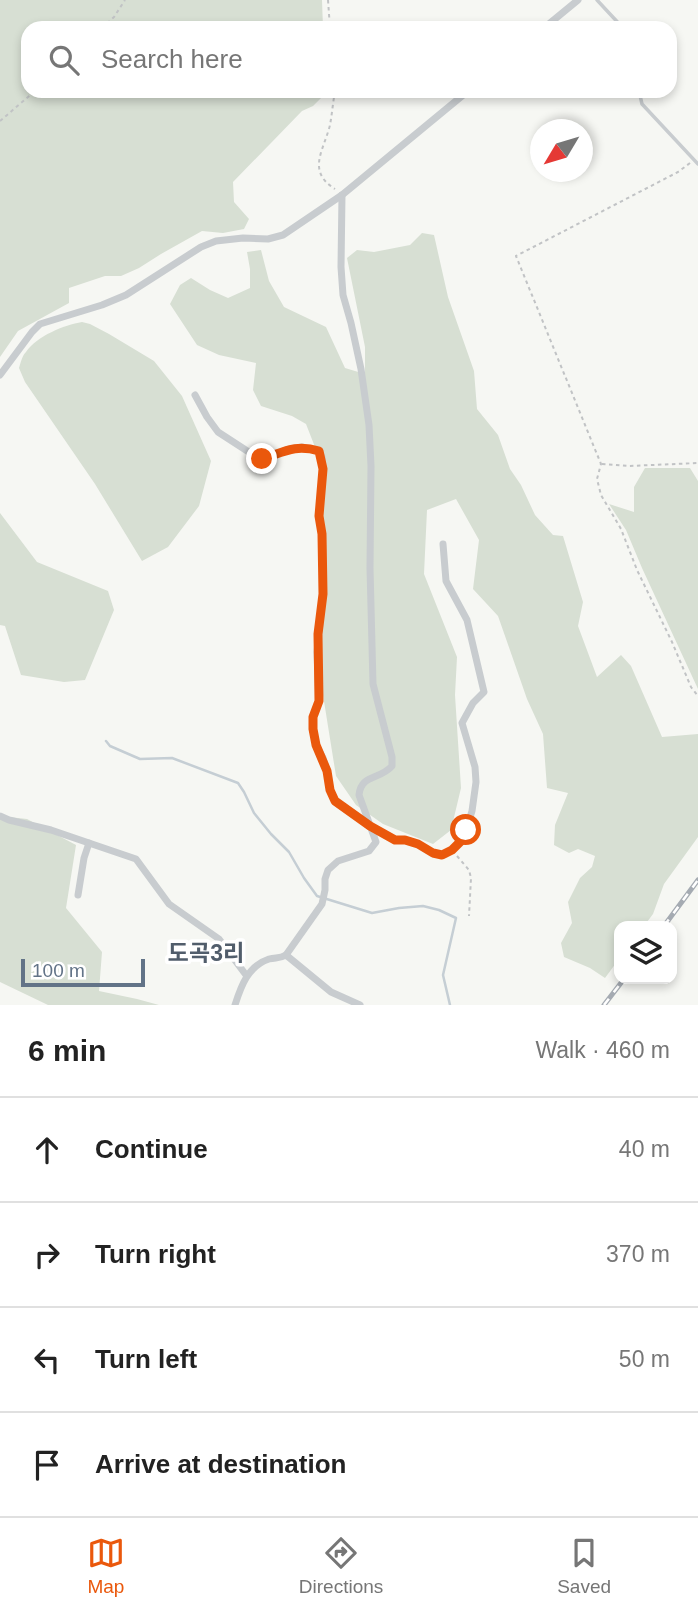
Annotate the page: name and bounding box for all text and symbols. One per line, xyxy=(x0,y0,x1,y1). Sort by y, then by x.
search box xyxy=(21,21,677,98)
icon: search xyxy=(45,41,83,79)
text: Search here xyxy=(101,44,243,74)
north arrow xyxy=(530,119,593,182)
route end xyxy=(246,443,277,474)
route start xyxy=(450,814,481,845)
map controls xyxy=(614,921,677,984)
button: layers xyxy=(614,921,677,984)
district label: 도곡3리 xyxy=(168,940,244,966)
scale bar xyxy=(21,956,145,988)
text: 100 m xyxy=(32,960,85,981)
text: 6 min xyxy=(28,1034,106,1067)
text: Walk · 460 m xyxy=(535,1037,670,1063)
icon: ahead xyxy=(28,1131,66,1169)
text: Continue xyxy=(95,1134,208,1164)
text: 40 m xyxy=(619,1136,670,1162)
icon: right xyxy=(28,1236,66,1274)
text: Turn right xyxy=(95,1239,216,1269)
text: 370 m xyxy=(606,1241,670,1267)
icon: left xyxy=(28,1341,66,1379)
text: Turn left xyxy=(95,1344,197,1374)
text: 50 m xyxy=(619,1346,670,1372)
icon: arrive xyxy=(28,1446,66,1484)
text: Arrive at destination xyxy=(95,1449,346,1479)
tab: Map xyxy=(87,1534,125,1598)
tab: Directions xyxy=(299,1534,383,1598)
tab: Saved xyxy=(557,1534,611,1598)

